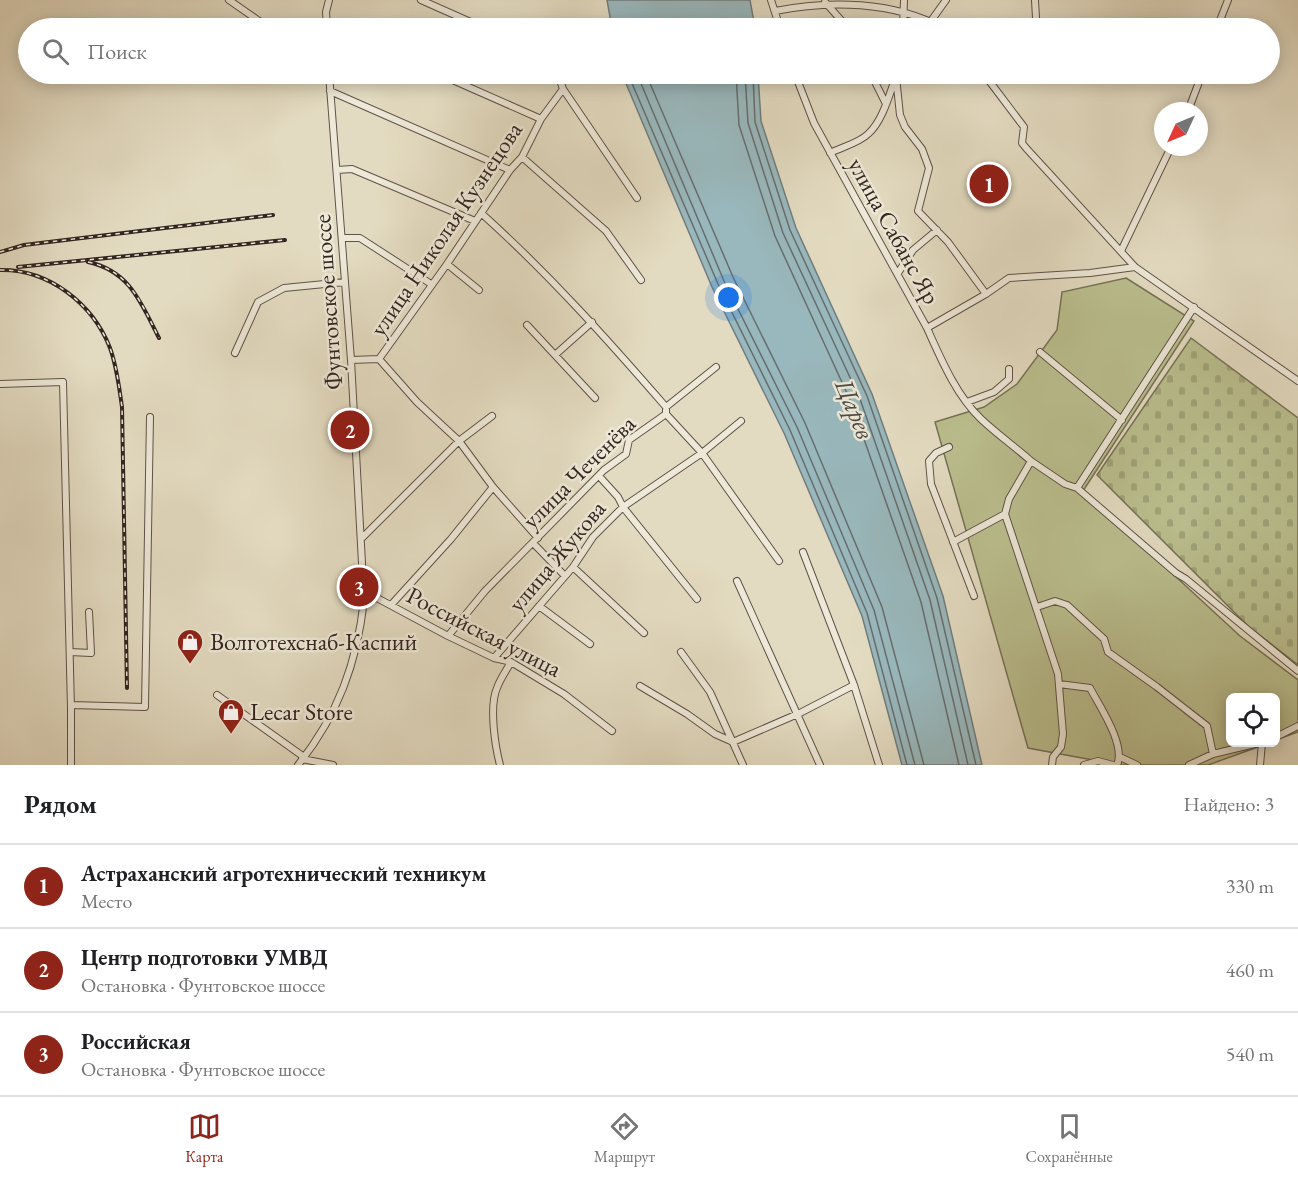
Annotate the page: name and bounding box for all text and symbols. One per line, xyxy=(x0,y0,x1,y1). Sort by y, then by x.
search box xyxy=(18,18,1280,84)
icon: search xyxy=(39,35,72,68)
text: Поиск xyxy=(87,37,147,66)
north arrow xyxy=(1154,102,1208,156)
street label: улица Николая Кузнецова xyxy=(362,115,529,342)
street label: улица Сабанс Яр xyxy=(841,152,948,310)
pin: 1 xyxy=(970,162,1008,207)
street label: Фунтовское шоссе xyxy=(306,213,349,391)
your location xyxy=(714,283,743,312)
water label: Царев xyxy=(827,372,883,445)
pin: 2 xyxy=(330,408,370,452)
street label: улица Чеченёва xyxy=(515,408,642,535)
street label: улица Жукова xyxy=(501,493,613,618)
pin: 3 xyxy=(340,564,378,610)
street label: Российская улица xyxy=(402,579,567,684)
place label: Волготехснаб-Каспий xyxy=(210,626,417,657)
shop icon: Волготехснаб-Каспий xyxy=(175,627,205,665)
map controls xyxy=(1226,693,1280,747)
button: locate xyxy=(1226,693,1280,747)
place label: Lecar Store xyxy=(250,696,353,727)
shop icon: Lecar Store xyxy=(216,697,246,735)
text: Рядом xyxy=(24,787,97,821)
text: Найдено: 3 xyxy=(1183,791,1274,817)
text: Астраханский агротехнический техникум xyxy=(81,859,486,888)
text: 1 xyxy=(38,873,49,899)
text: 330 m xyxy=(1226,873,1274,899)
text: Место xyxy=(81,888,132,914)
text: Центр подготовки УМВД xyxy=(81,943,327,972)
text: 2 xyxy=(38,957,49,983)
text: 460 m xyxy=(1226,957,1274,983)
text: Остановка · Фунтовское шоссе xyxy=(81,972,325,998)
text: Российская xyxy=(81,1027,191,1056)
text: 3 xyxy=(38,1041,49,1067)
text: 540 m xyxy=(1226,1041,1274,1067)
text: Остановка · Фунтовское шоссе xyxy=(81,1056,325,1082)
tab: Карта xyxy=(185,1110,223,1167)
tab: Маршрут xyxy=(594,1110,655,1167)
tab: Сохранённые xyxy=(1026,1110,1113,1167)

